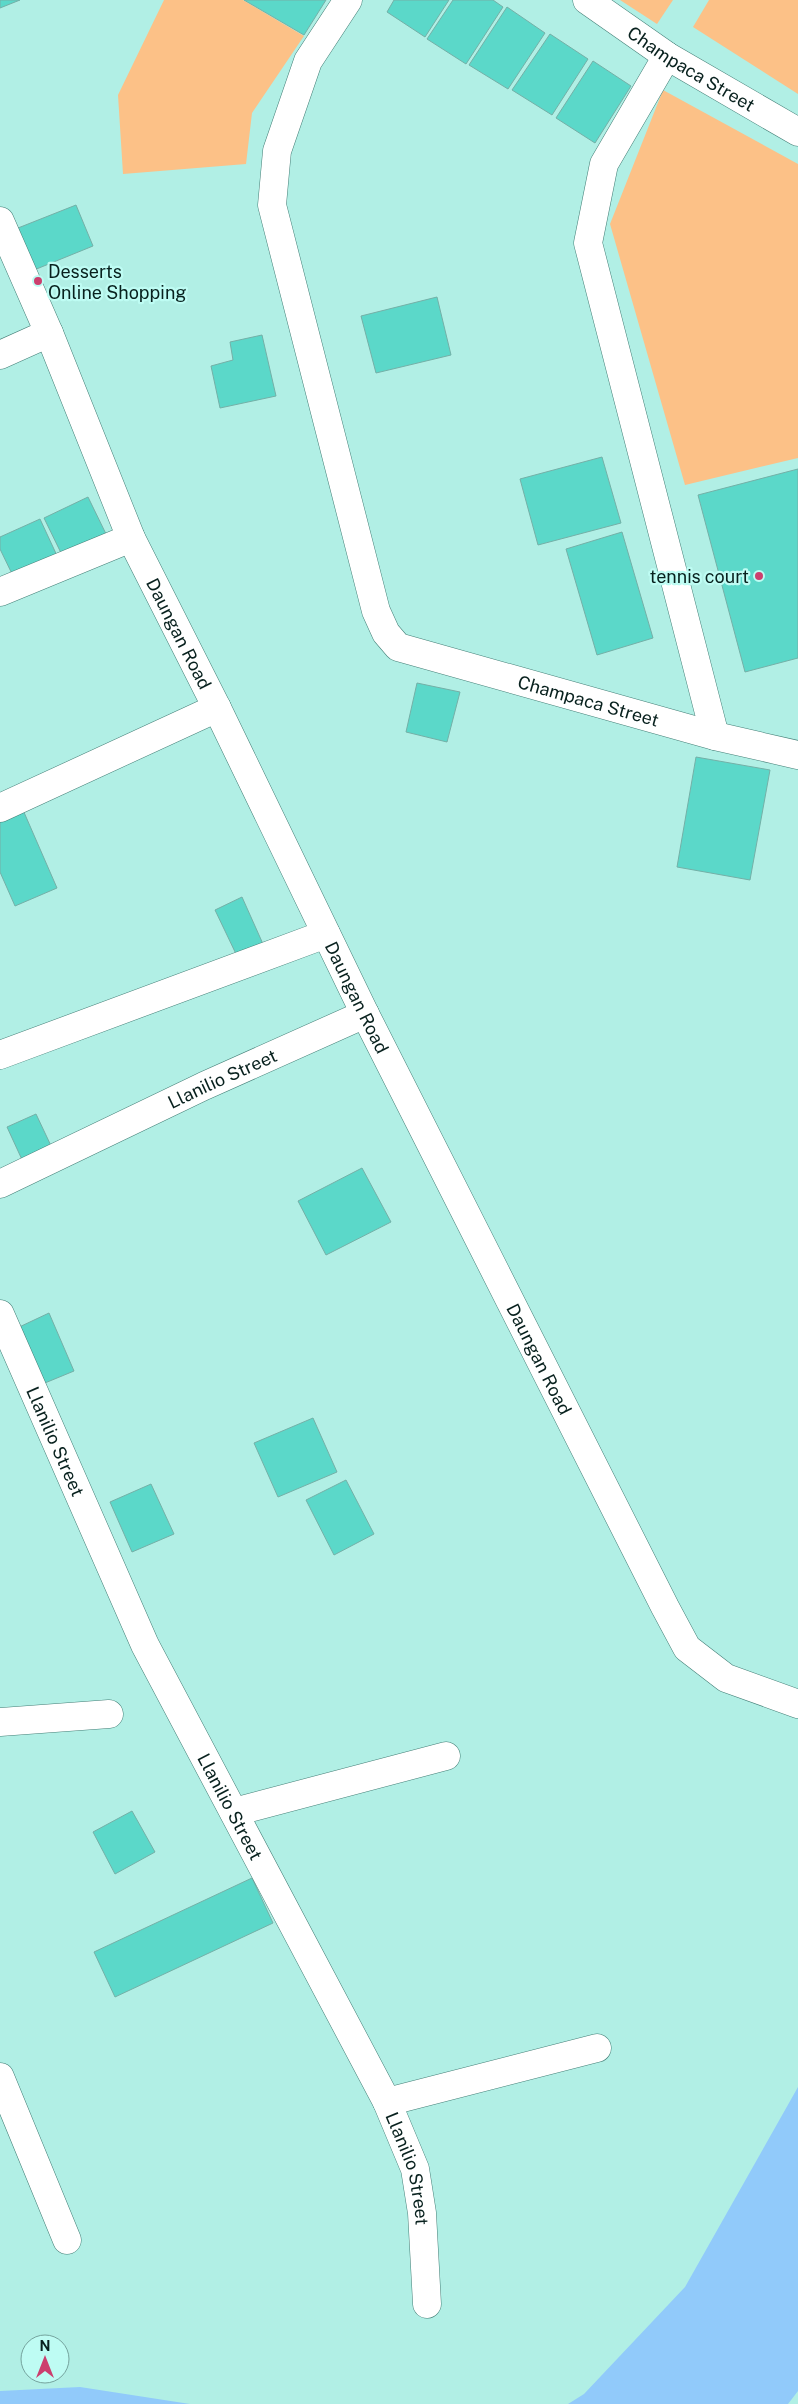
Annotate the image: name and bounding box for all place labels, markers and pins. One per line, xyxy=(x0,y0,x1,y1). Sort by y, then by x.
place label: Desserts Online Shopping xyxy=(48,261,186,303)
marker: Desserts Online Shopping xyxy=(32,275,44,287)
place label: tennis court xyxy=(649,566,749,587)
marker: tennis court xyxy=(753,570,765,582)

